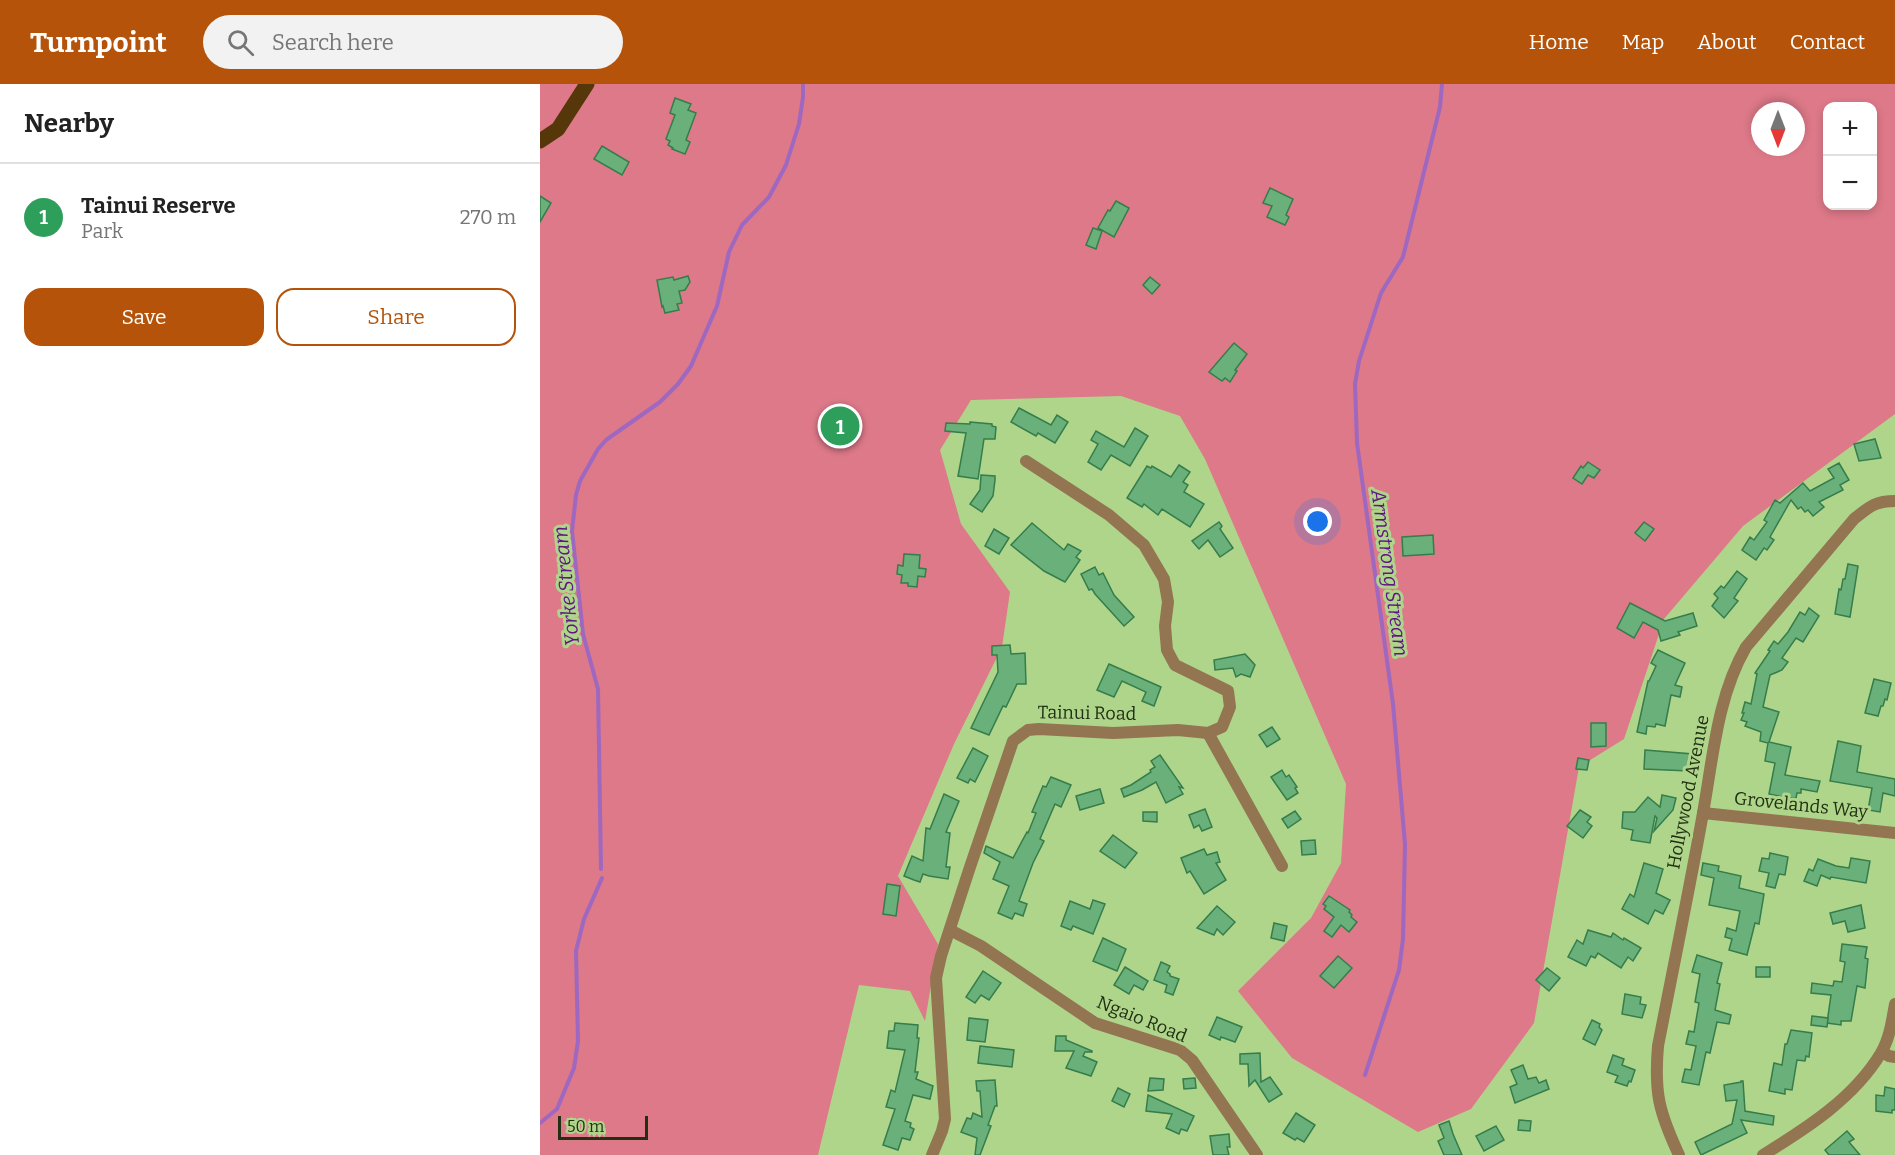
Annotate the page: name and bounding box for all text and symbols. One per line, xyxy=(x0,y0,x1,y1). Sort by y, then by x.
search box xyxy=(203,15,623,69)
text: Turnpoint xyxy=(30,26,167,59)
icon: search xyxy=(224,26,257,59)
text: Search here xyxy=(272,29,394,56)
text: Home xyxy=(1529,29,1589,55)
text: Map xyxy=(1622,29,1664,55)
text: About xyxy=(1697,29,1757,55)
text: Contact xyxy=(1790,29,1865,55)
north arrow xyxy=(1751,102,1805,156)
map controls xyxy=(1823,102,1877,210)
button: + xyxy=(1823,102,1877,156)
text: Nearby xyxy=(24,108,114,139)
button: − xyxy=(1823,156,1877,210)
text: Tainui Reserve xyxy=(81,192,236,219)
text: 1 xyxy=(39,205,48,229)
text: 270 m xyxy=(460,205,516,229)
text: Park xyxy=(81,219,123,243)
button: Save xyxy=(24,288,264,346)
button: Share xyxy=(276,288,516,346)
pin: 1 xyxy=(820,404,860,448)
water label: Armstrong Stream xyxy=(1366,487,1414,658)
your location xyxy=(1303,507,1332,536)
water label: Yorke Stream xyxy=(548,525,584,647)
street label: Tainui Road xyxy=(1038,701,1137,725)
street label: Hollywood Avenue xyxy=(1662,713,1714,871)
street label: Grovelands Way xyxy=(1733,787,1870,823)
street label: Ngaio Road xyxy=(1094,991,1191,1047)
scale bar xyxy=(558,1113,648,1140)
text: 50 m xyxy=(567,1117,604,1136)

